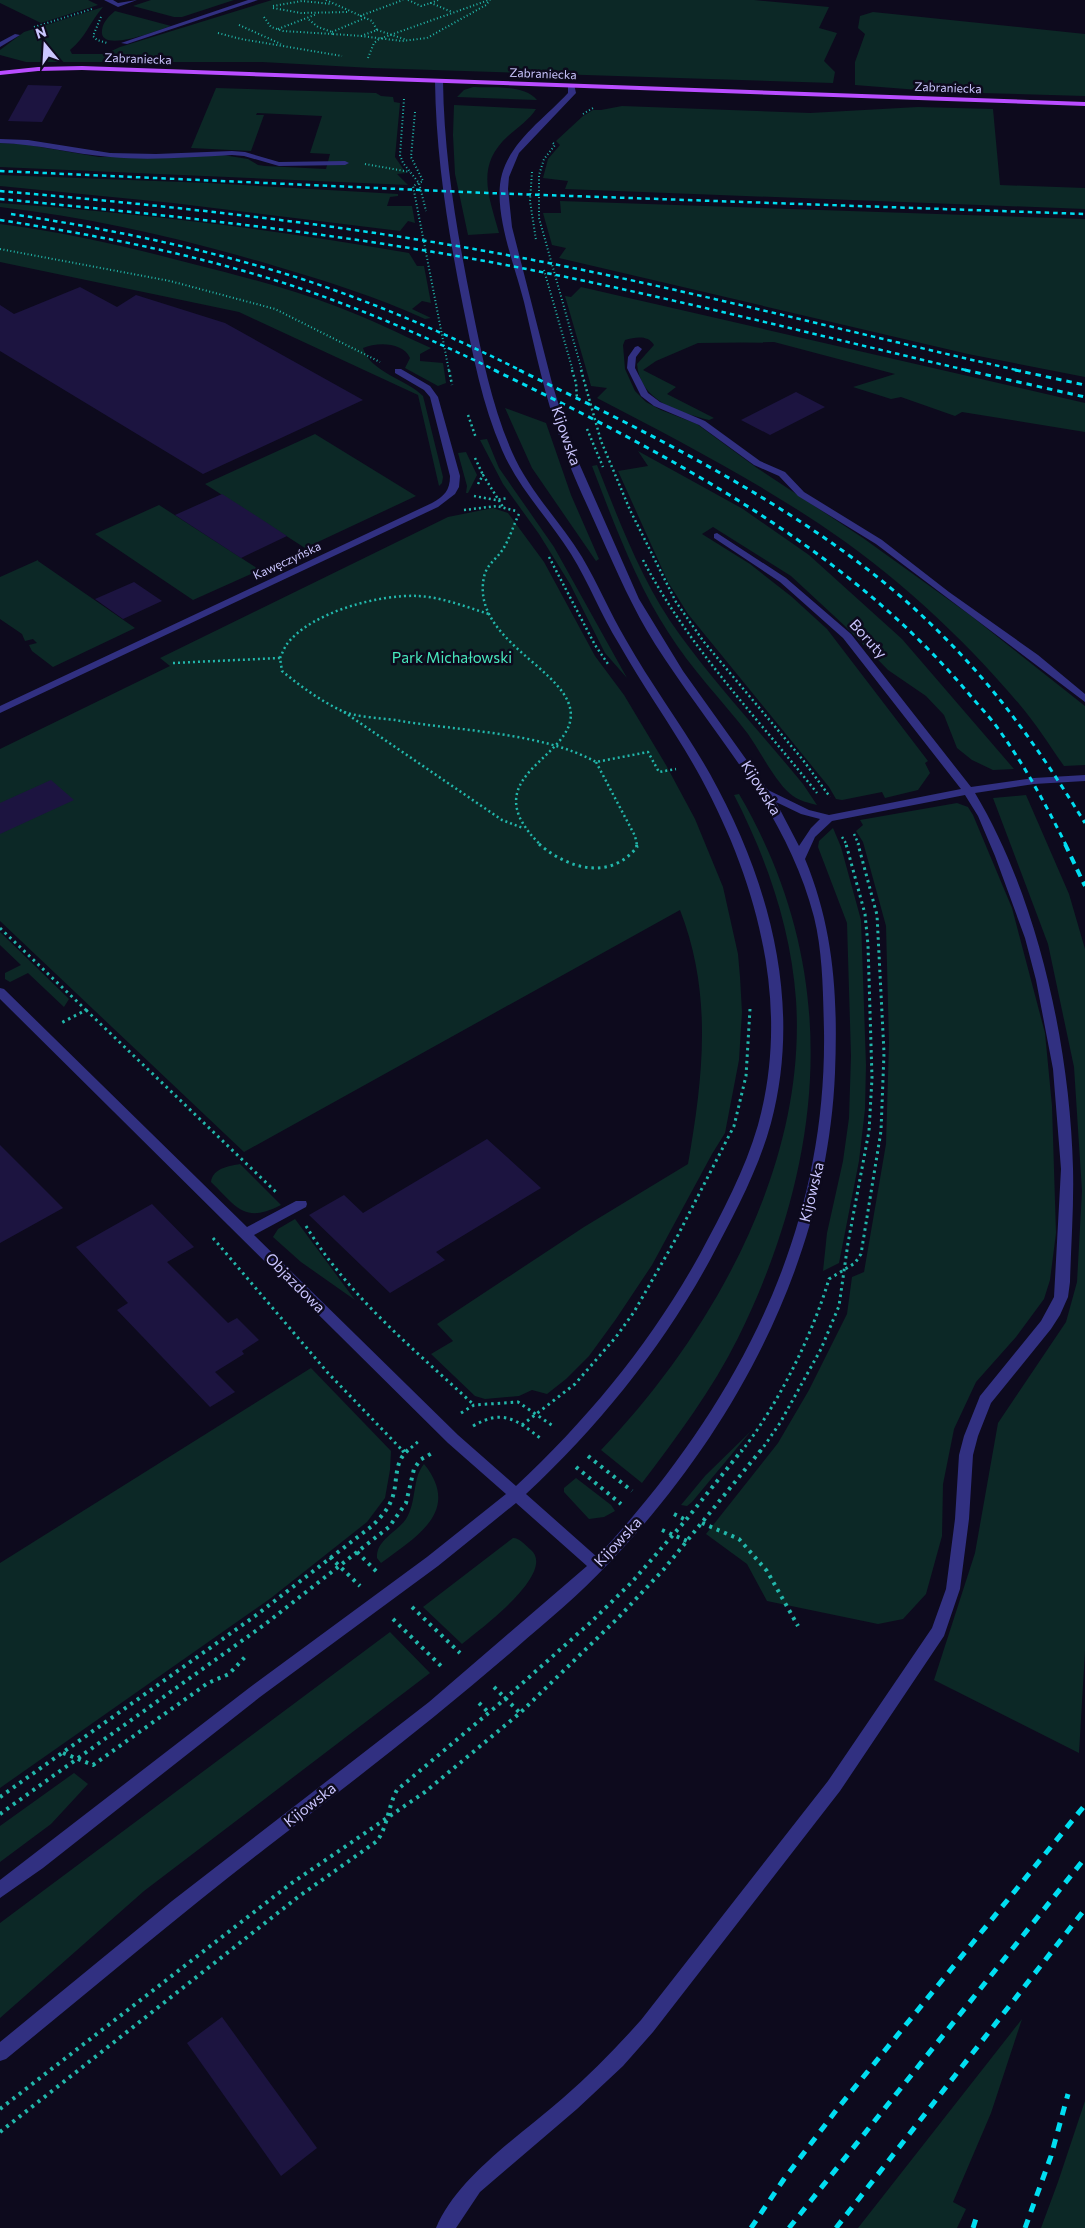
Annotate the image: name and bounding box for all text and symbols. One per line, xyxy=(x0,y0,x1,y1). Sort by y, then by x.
north arrow xyxy=(20,20,70,70)
text: N xyxy=(33,22,48,42)
street label: Zabraniecka xyxy=(104,50,172,66)
street label: Zabraniecka xyxy=(509,65,577,81)
street label: Zabraniecka xyxy=(914,79,982,95)
street label: Kijowska xyxy=(548,404,585,468)
street label: Kawęczyńska xyxy=(250,538,323,582)
street label: Boruty xyxy=(846,615,891,662)
park label: Park Michałowski xyxy=(392,648,512,666)
street label: Kijowska xyxy=(738,757,786,818)
street label: Kijowska xyxy=(795,1160,827,1224)
street label: Objazdowa xyxy=(262,1249,329,1316)
street label: Kijowska xyxy=(590,1513,645,1570)
street label: Kijowska xyxy=(280,1778,339,1830)

